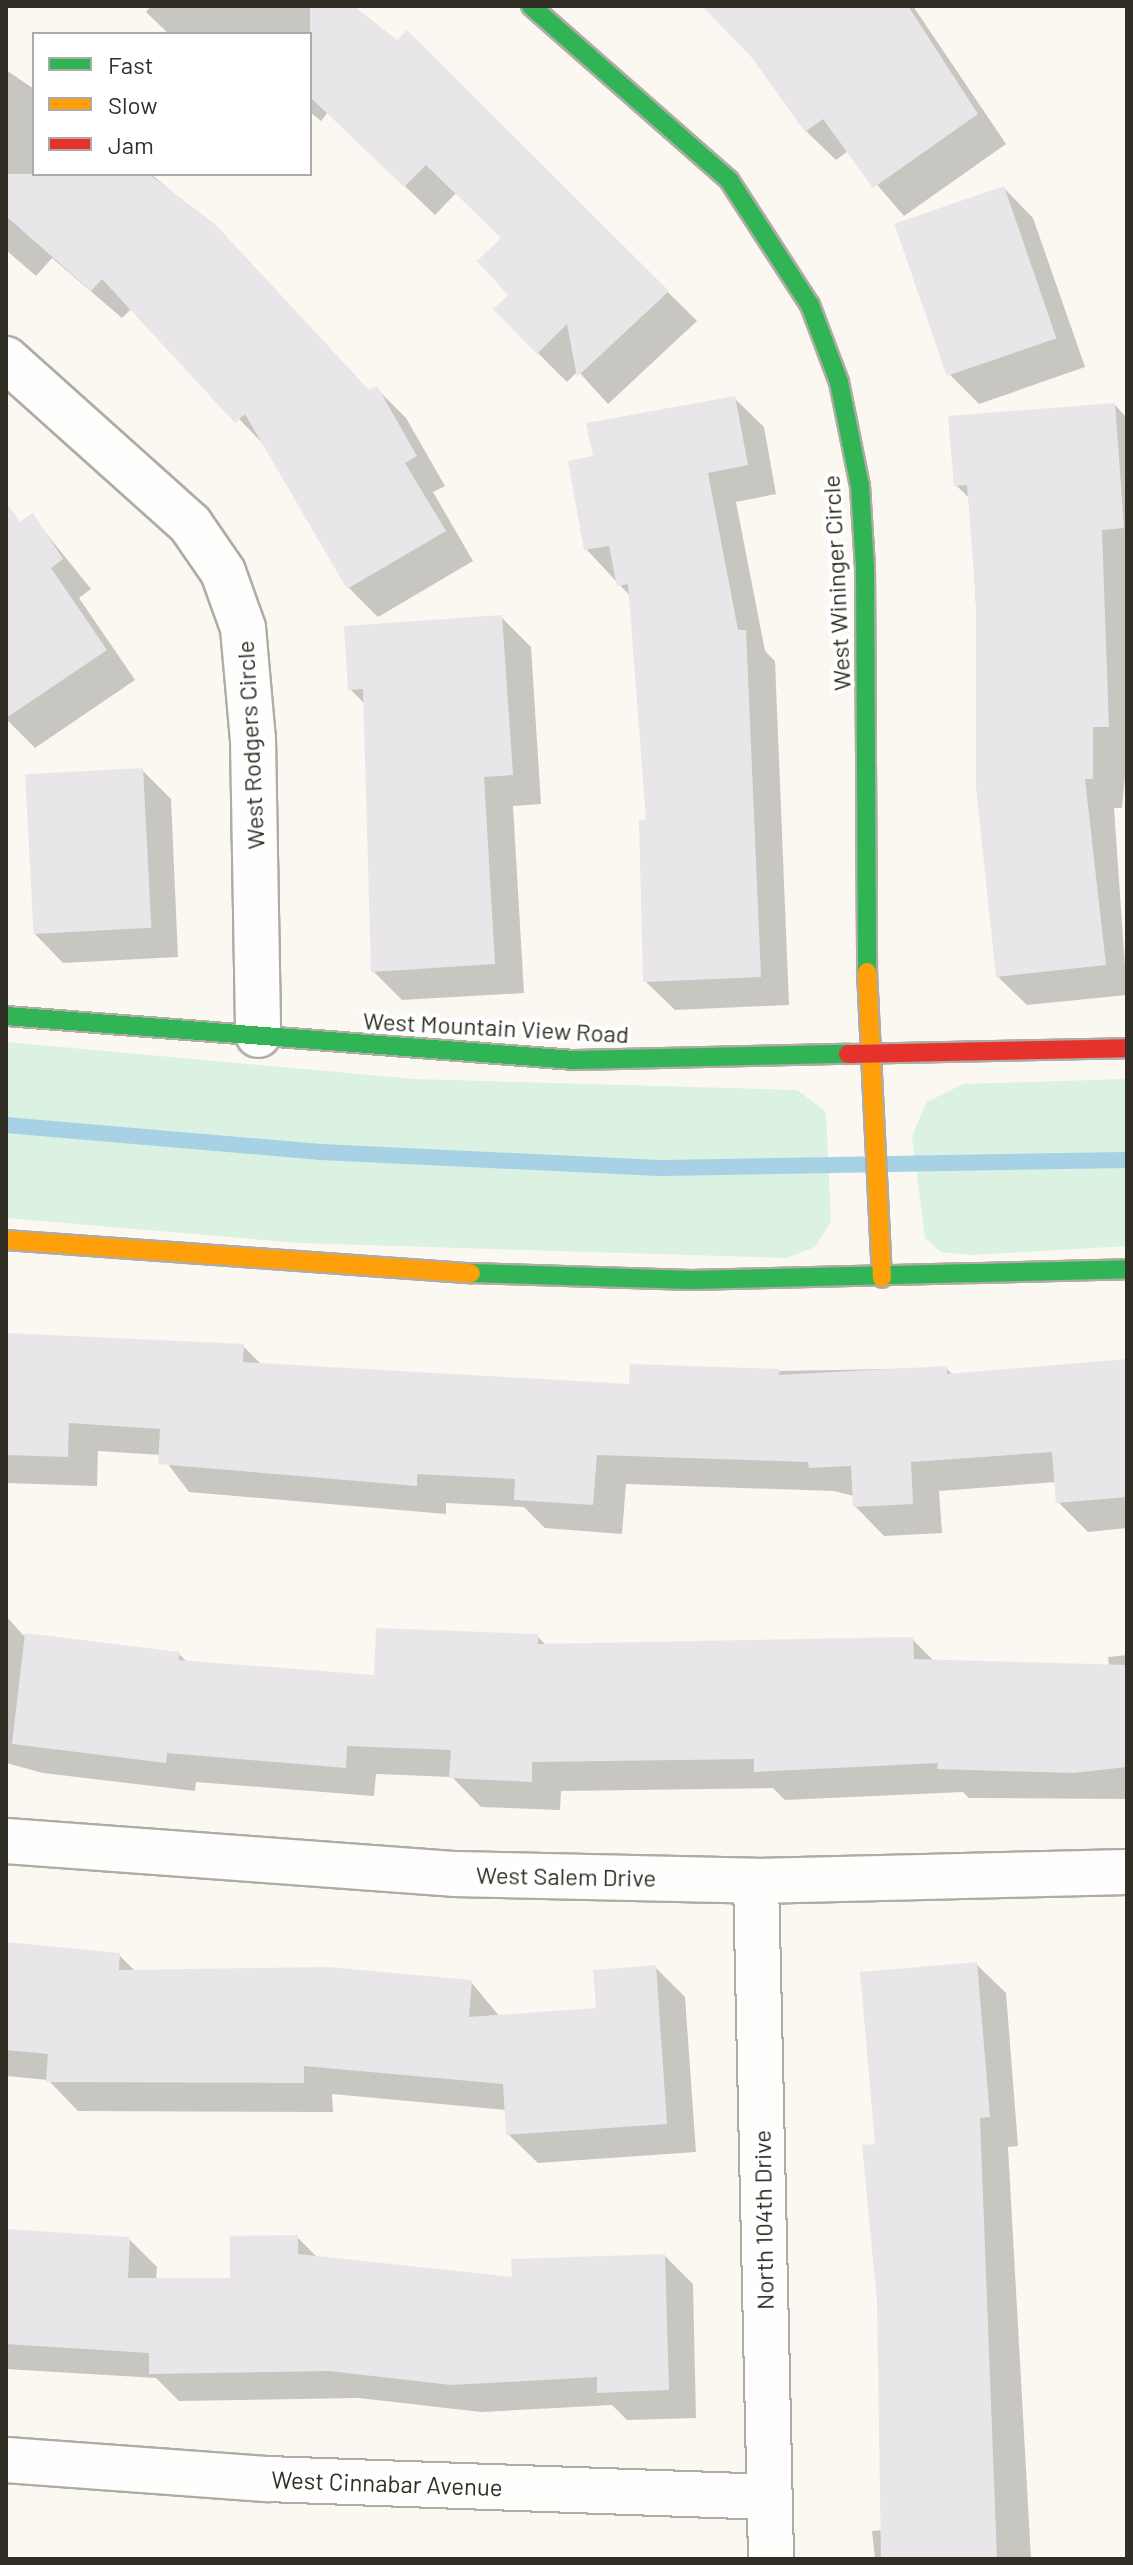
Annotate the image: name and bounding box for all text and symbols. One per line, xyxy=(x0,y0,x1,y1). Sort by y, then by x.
legend xyxy=(32,32,312,176)
text: Fast xyxy=(108,50,153,79)
text: Slow xyxy=(108,90,157,119)
text: Jam xyxy=(108,130,154,159)
street label: West Wininger Circle xyxy=(816,474,856,692)
street label: West Rodgers Circle xyxy=(230,640,270,850)
street label: West Mountain View Road xyxy=(362,1006,630,1048)
street label: West Salem Drive xyxy=(476,1860,656,1892)
street label: North 104th Drive xyxy=(747,2130,779,2310)
street label: West Cinnabar Avenue xyxy=(271,2465,503,2501)

